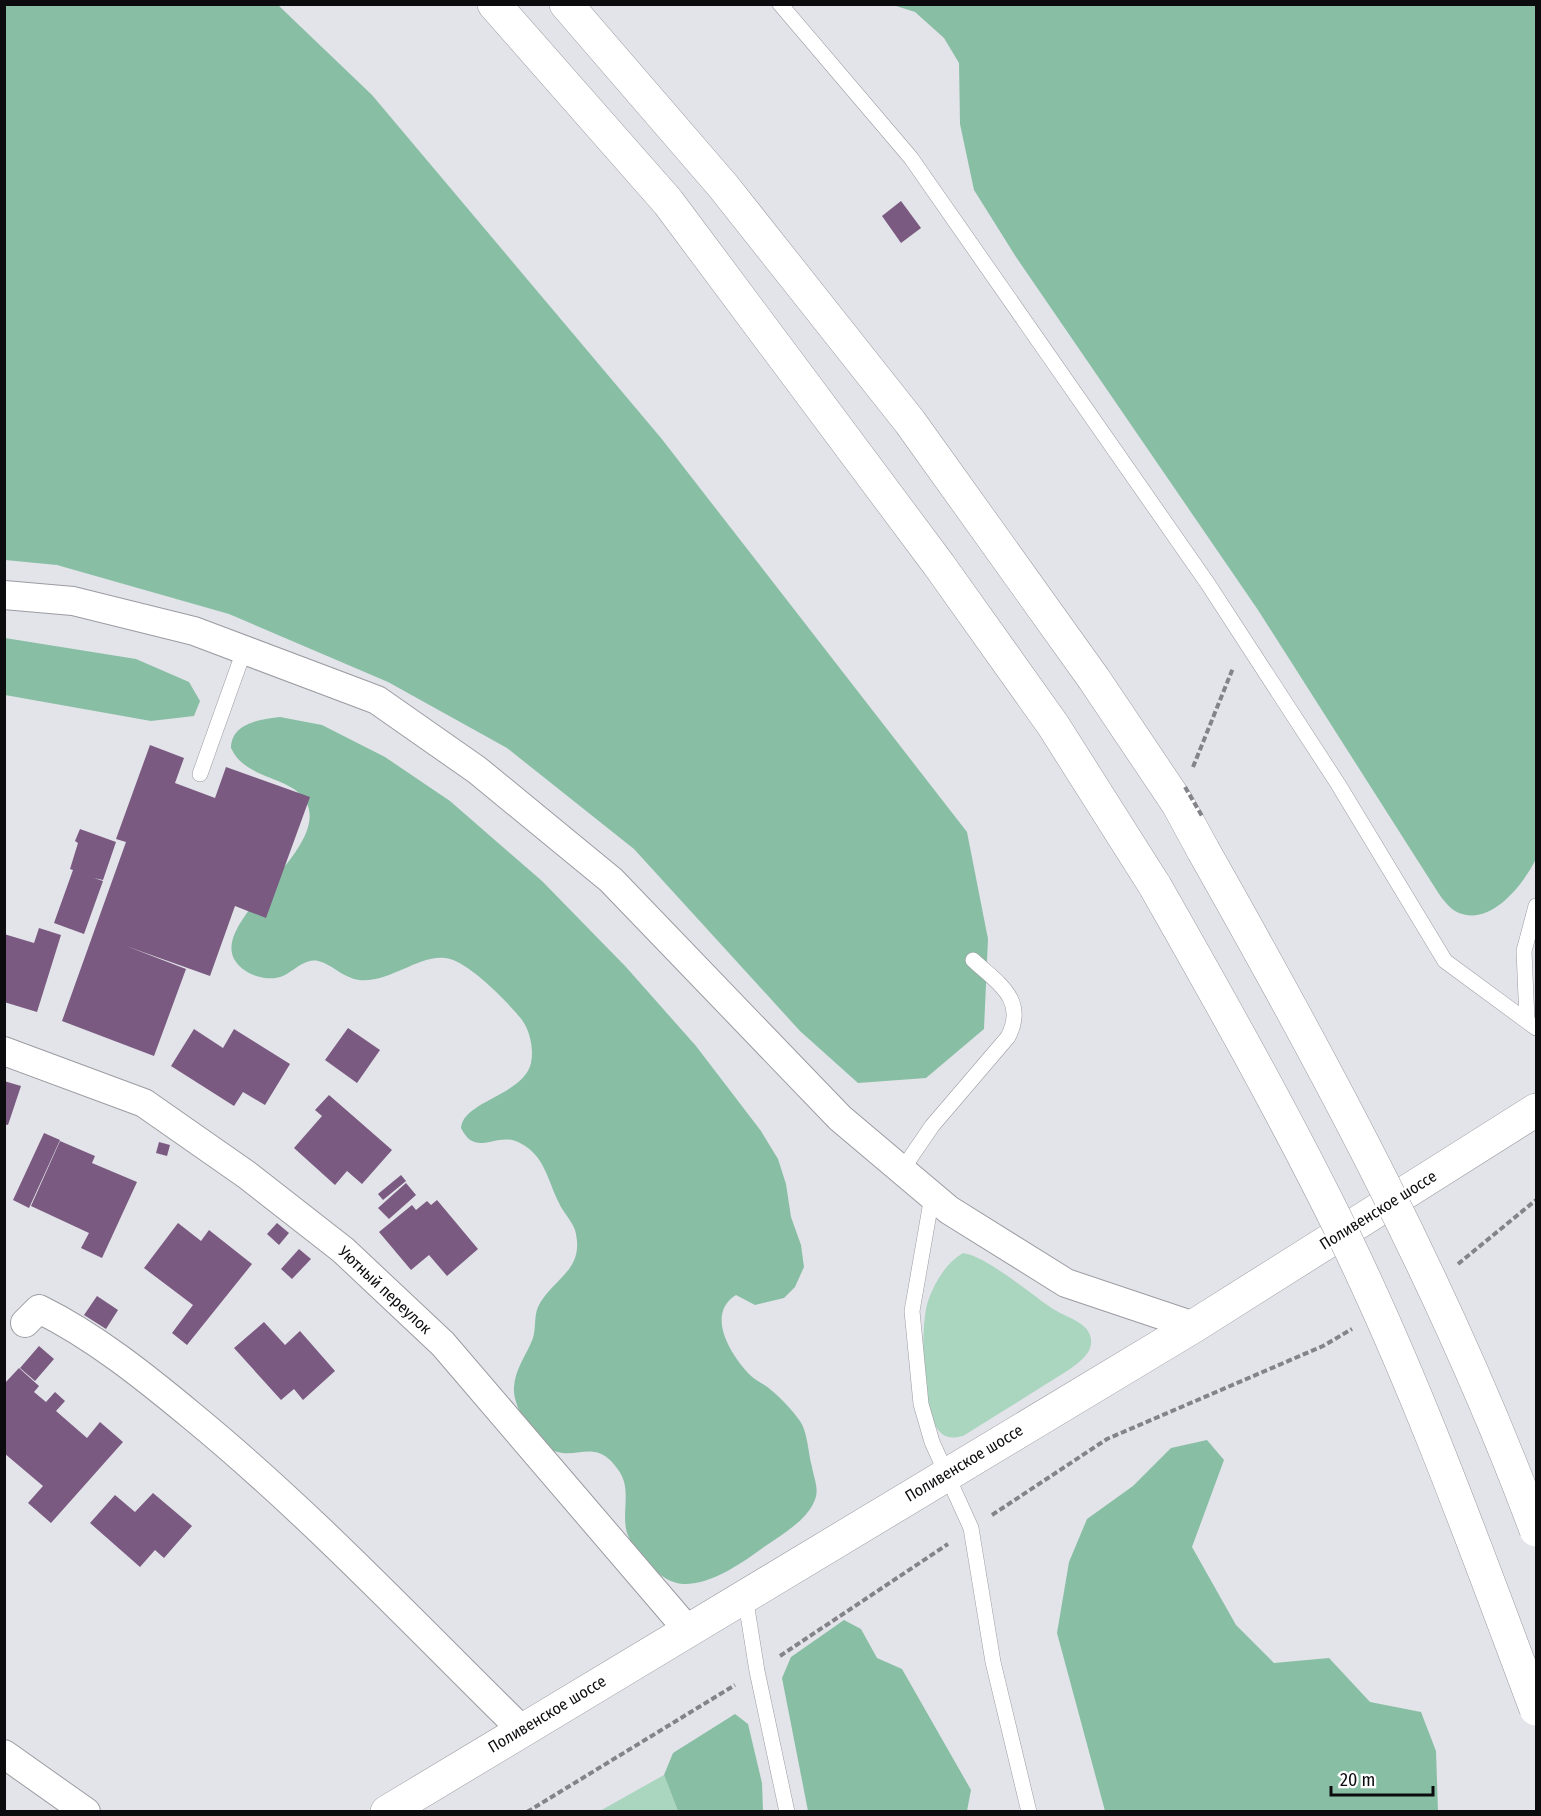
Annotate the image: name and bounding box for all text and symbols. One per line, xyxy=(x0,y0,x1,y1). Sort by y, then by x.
street label: Поливенское шоссе xyxy=(1316,1166,1440,1254)
street label: Уютный переулок xyxy=(334,1241,436,1338)
street label: Поливенское шоссе xyxy=(902,1420,1027,1506)
street label: Поливенское шоссе xyxy=(485,1671,610,1757)
scale bar xyxy=(1331,1759,1433,1797)
text: 20 m xyxy=(1340,1769,1375,1791)

